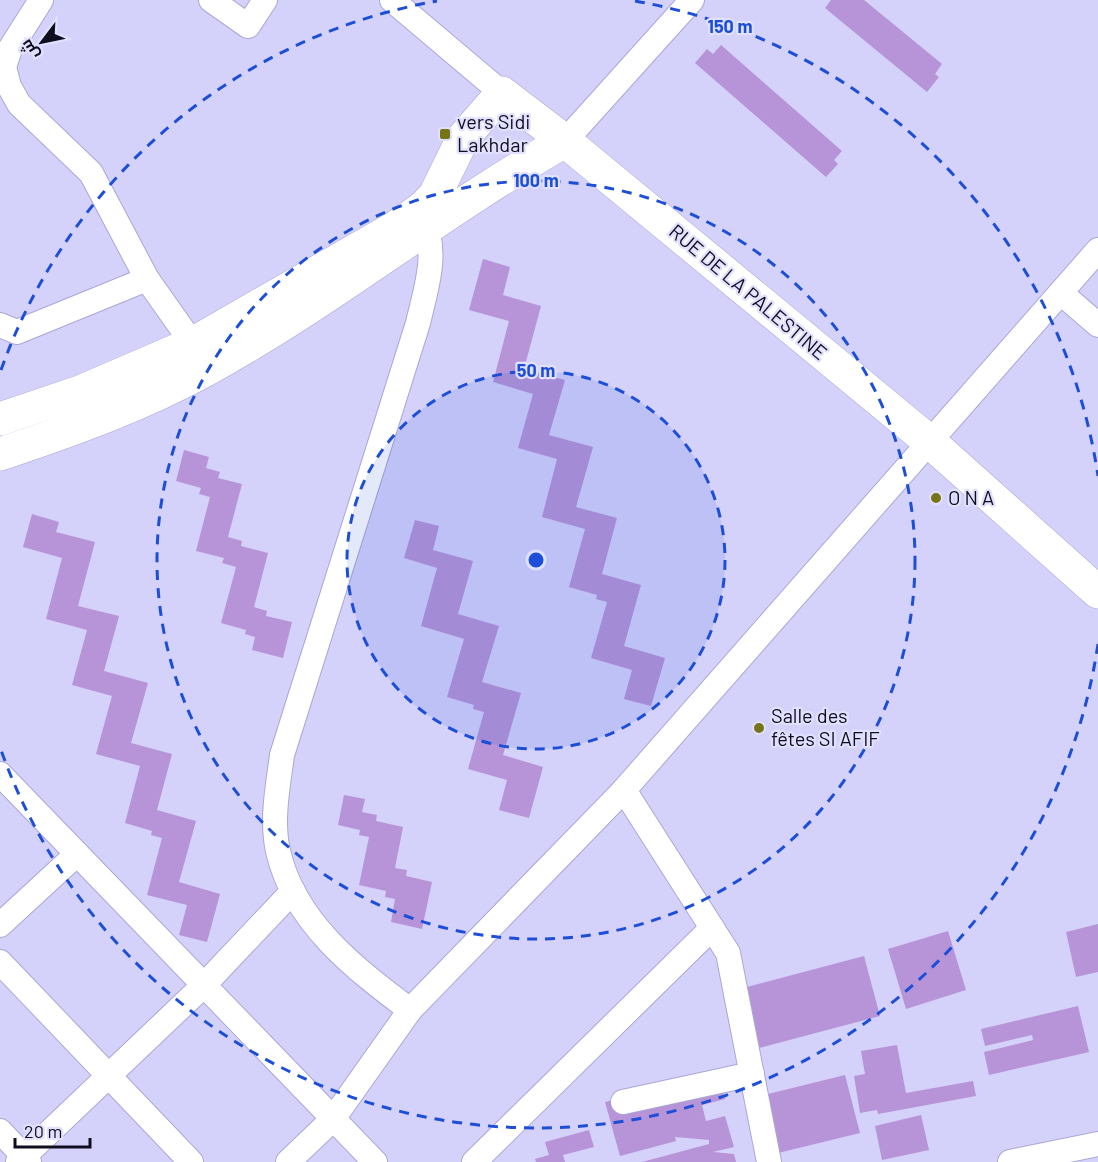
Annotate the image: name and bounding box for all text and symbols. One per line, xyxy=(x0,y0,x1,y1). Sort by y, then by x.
north arrow xyxy=(12,12,72,72)
text: 150 m xyxy=(708,15,752,37)
text: ش xyxy=(15,36,43,64)
place label: vers Sidi Lakhdar xyxy=(457,109,530,156)
marker: vers Sidi Lakhdar xyxy=(438,127,452,141)
text: 100 m xyxy=(513,169,559,191)
street label: RUE DE LA PALESTINE xyxy=(665,218,832,364)
text: 50 m xyxy=(517,359,555,381)
place label: O N A xyxy=(948,485,994,509)
marker: O N A xyxy=(929,491,943,505)
centre of rings xyxy=(526,550,546,570)
place label: Salle des fêtes SI AFIF xyxy=(771,703,880,750)
marker: Salle des fêtes SI AFIF xyxy=(752,721,766,735)
scale bar xyxy=(15,1111,90,1149)
text: 20 m xyxy=(24,1120,62,1142)

